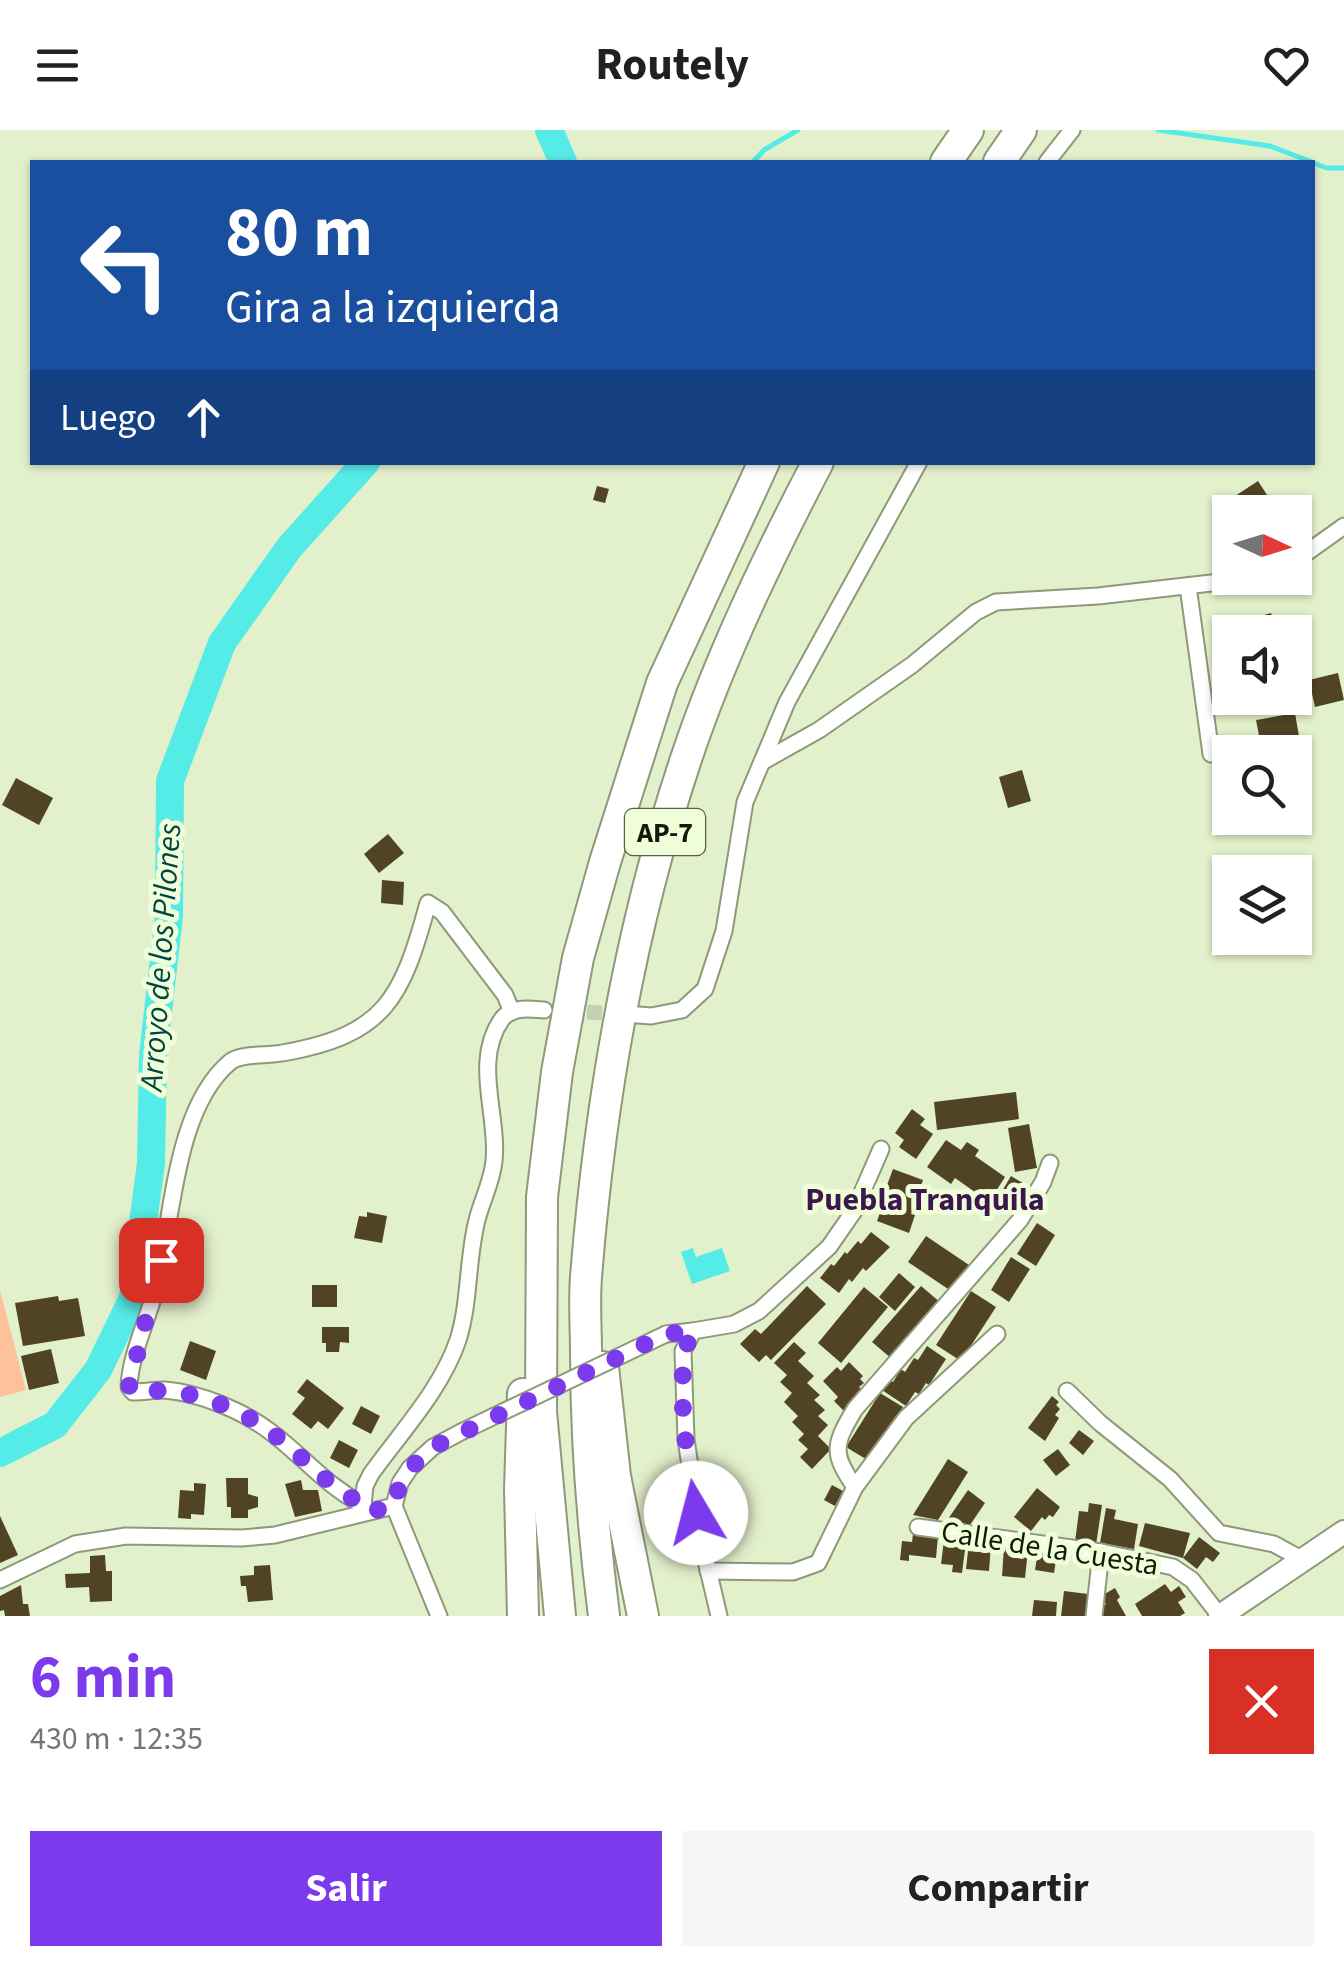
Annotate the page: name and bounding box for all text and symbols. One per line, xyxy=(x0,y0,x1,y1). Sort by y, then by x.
text: Routely xyxy=(595,33,749,97)
icon: menu xyxy=(30,38,85,93)
icon: heart xyxy=(1259,38,1314,93)
text: 80 m xyxy=(225,183,373,283)
icon: left xyxy=(60,200,190,330)
text: Gira a la izquierda xyxy=(225,276,560,340)
icon: ahead xyxy=(176,390,231,445)
text: Luego xyxy=(60,391,156,445)
north arrow xyxy=(1212,495,1312,595)
map controls xyxy=(1212,495,1312,955)
button: sound xyxy=(1212,615,1312,715)
button: search xyxy=(1212,735,1312,835)
road number: AP-7 xyxy=(625,809,705,855)
water label: Arroyo de los Pilones xyxy=(129,822,193,1094)
button: layers xyxy=(1212,855,1312,955)
district label: Puebla Tranquila xyxy=(805,1177,1045,1223)
pin xyxy=(119,1218,204,1303)
icon: arrive xyxy=(134,1233,189,1288)
position arrow xyxy=(644,1461,748,1565)
street label: Calle de la Cuesta xyxy=(938,1510,1162,1587)
text: 6 min xyxy=(30,1636,176,1721)
button: close xyxy=(1209,1649,1314,1754)
text: 430 m · 12:35 xyxy=(30,1716,203,1762)
button: Salir xyxy=(30,1831,662,1946)
button: Compartir xyxy=(682,1831,1314,1946)

